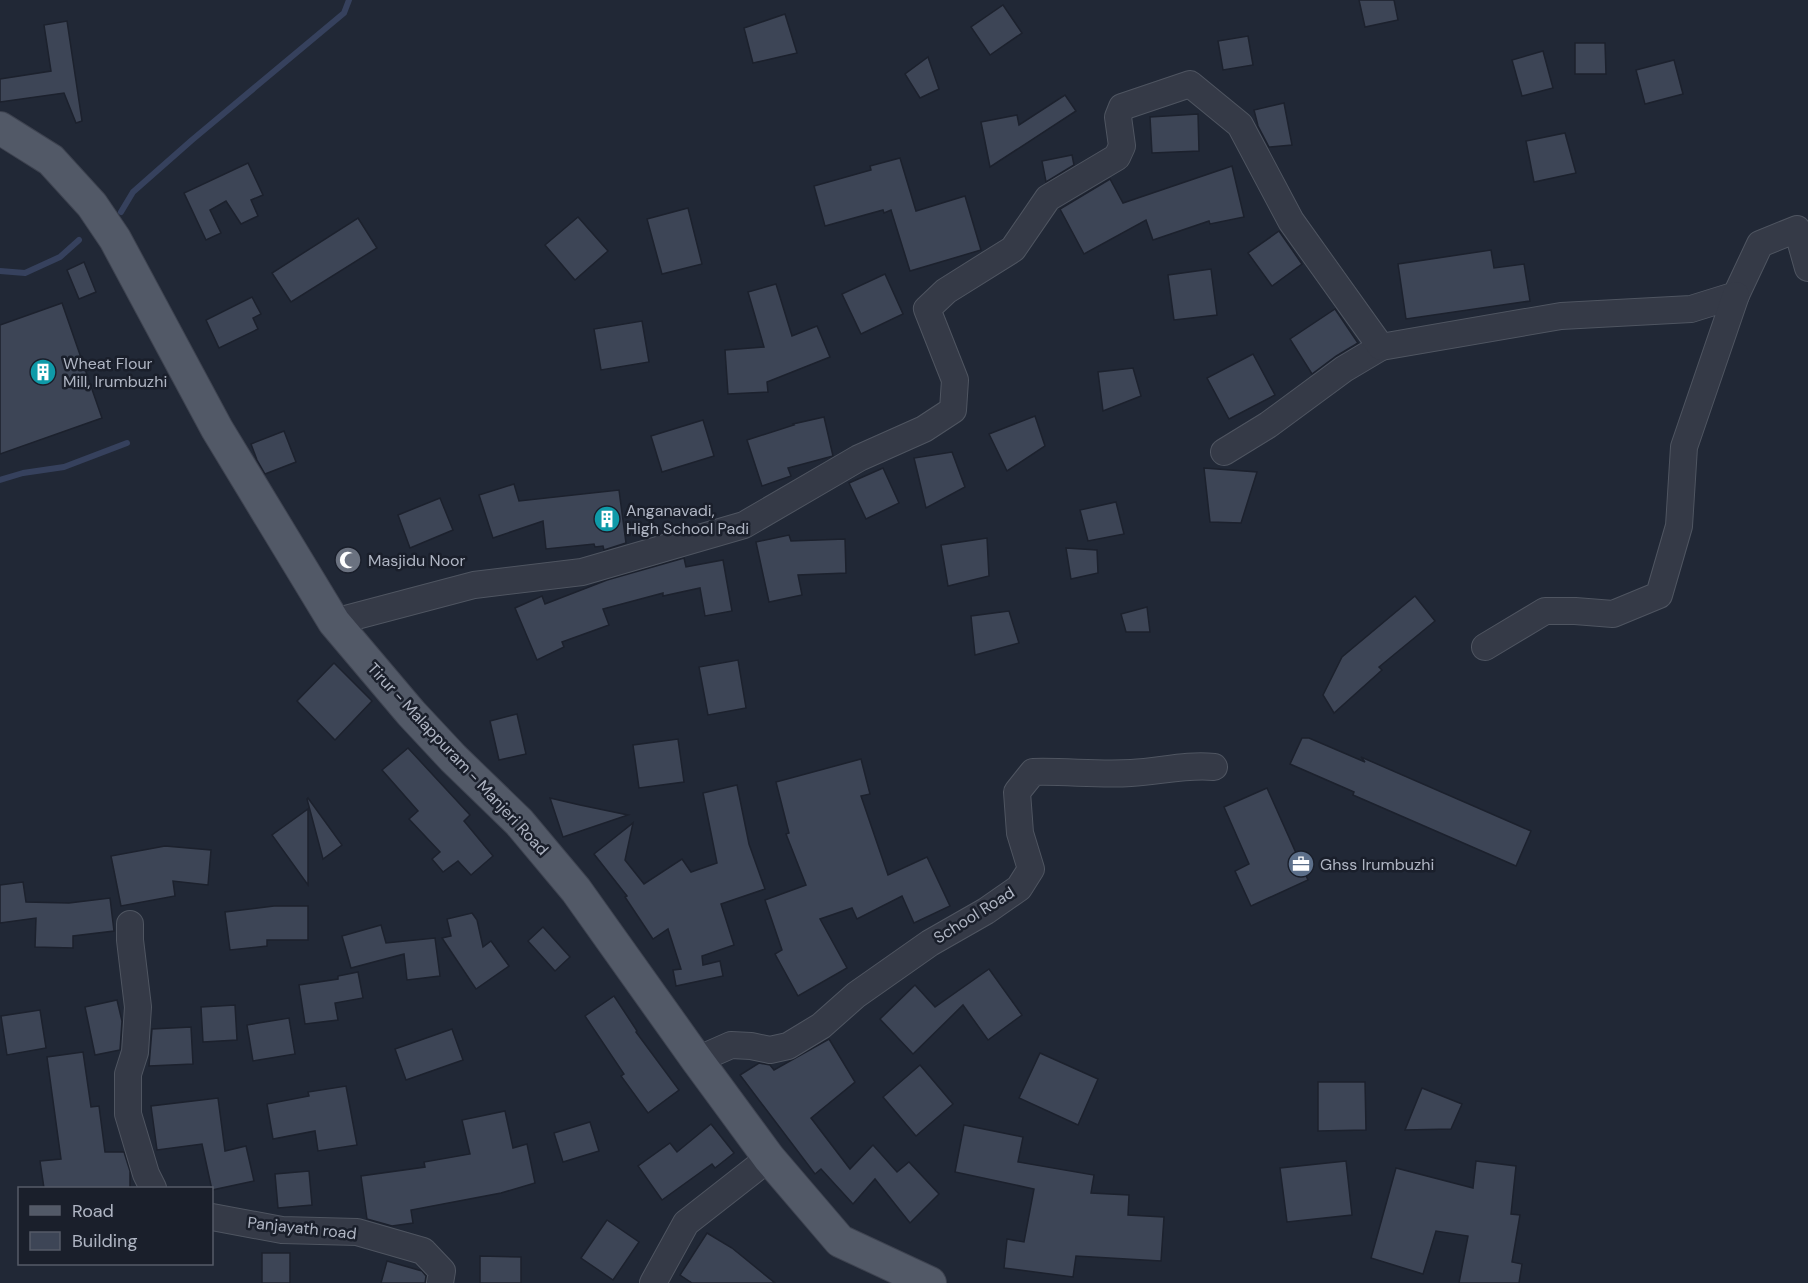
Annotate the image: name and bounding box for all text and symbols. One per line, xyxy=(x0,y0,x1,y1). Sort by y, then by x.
place label: Wheat Flour Mill, Irumbuzhi xyxy=(63,353,167,392)
building icon: Wheat Flour Mill, Irumbuzhi xyxy=(28,357,58,387)
place label: Anganavadi, High School Padi xyxy=(626,500,749,539)
building icon: Anganavadi, High School Padi xyxy=(592,504,622,534)
mosque icon: Masjidu Noor xyxy=(333,545,363,575)
place label: Masjidu Noor xyxy=(368,550,465,571)
street label: Tirur - Malappuram - Manjeri Road xyxy=(363,658,553,860)
office icon: Ghss Irumbuzhi xyxy=(1286,849,1316,879)
place label: Ghss Irumbuzhi xyxy=(1320,854,1434,875)
street label: School Road xyxy=(930,882,1018,948)
legend xyxy=(18,1187,213,1265)
text: Road xyxy=(72,1199,114,1223)
street label: Panjayath road xyxy=(246,1212,358,1244)
text: Building xyxy=(72,1229,137,1253)

